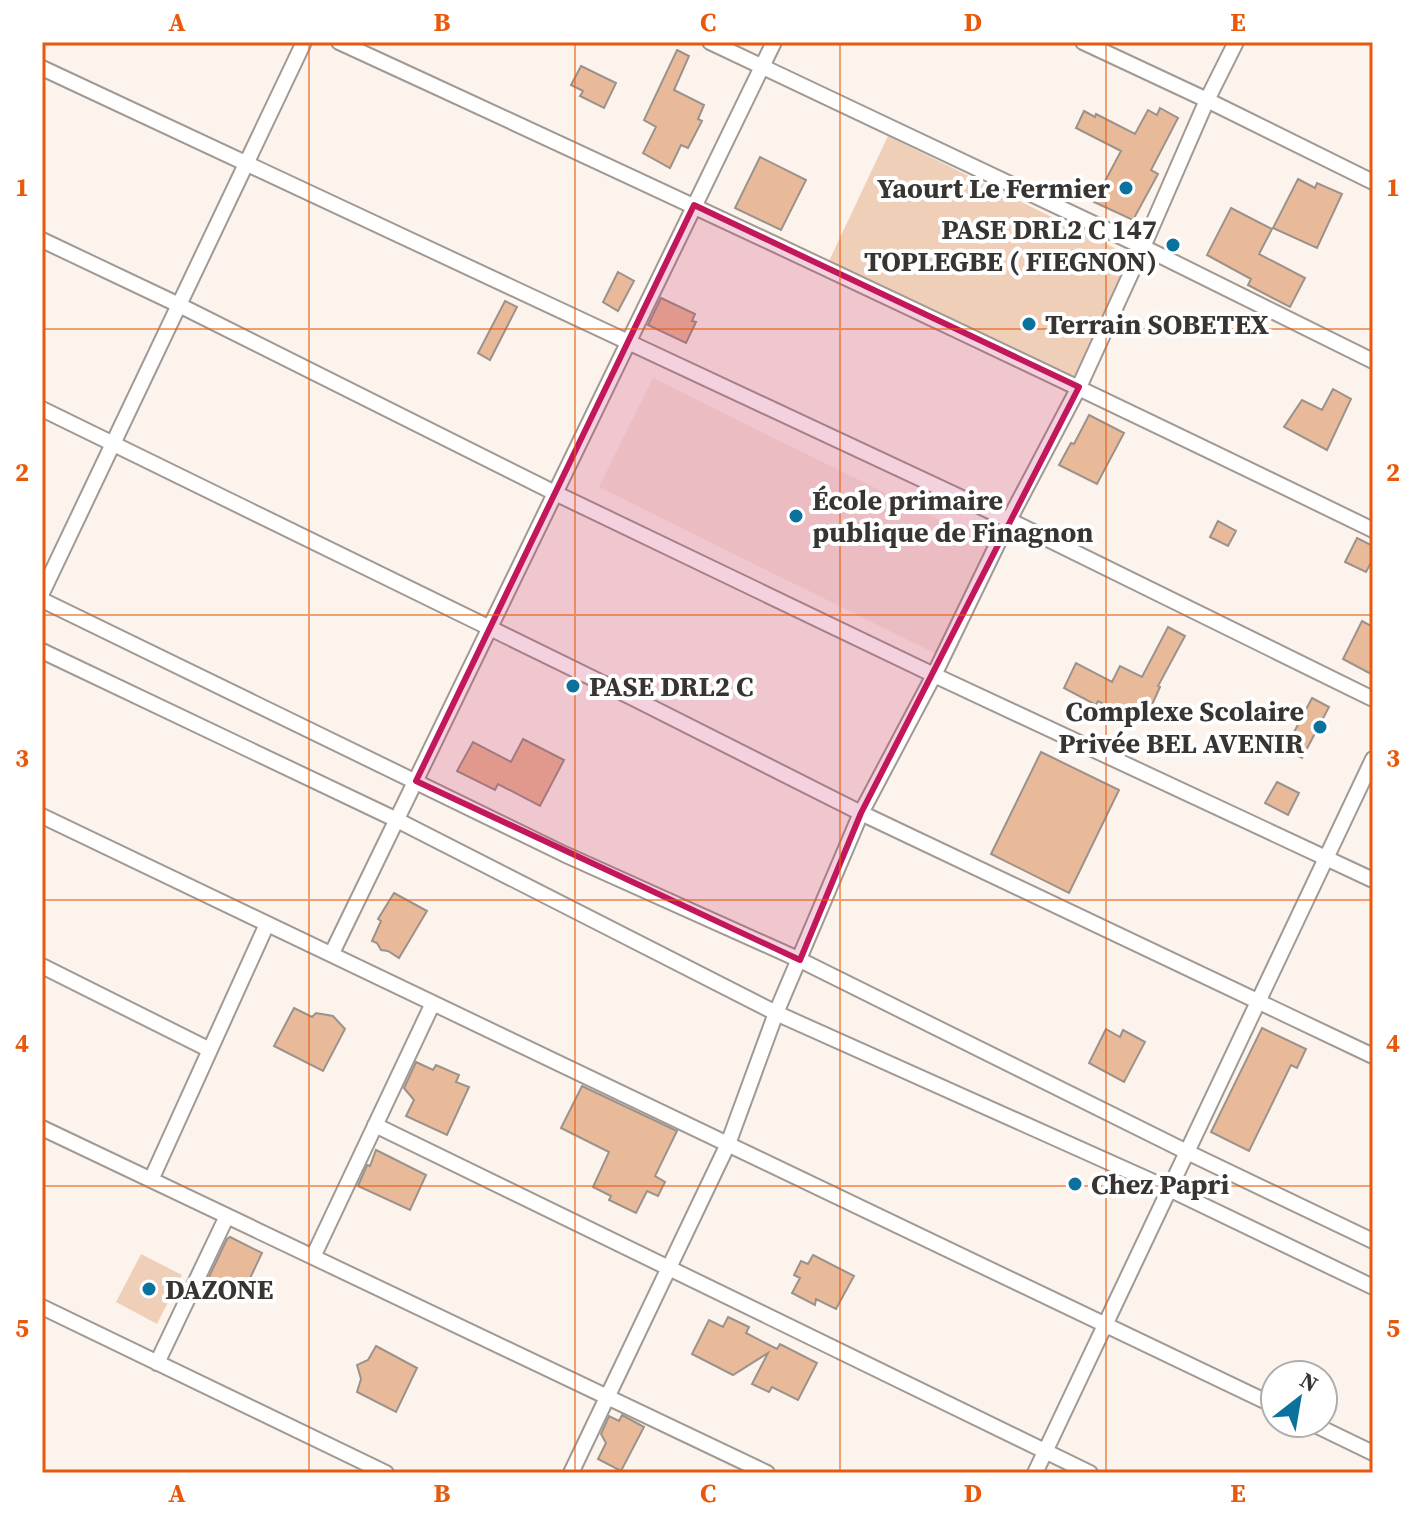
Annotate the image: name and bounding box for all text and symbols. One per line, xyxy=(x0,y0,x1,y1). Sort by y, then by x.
text: A xyxy=(168,4,186,40)
text: B xyxy=(434,4,451,40)
text: C xyxy=(700,4,716,40)
text: D xyxy=(964,4,982,40)
text: E xyxy=(1230,4,1246,40)
text: 1 xyxy=(15,169,29,205)
place label: Yaourt Le Fermier xyxy=(877,169,1110,207)
text: 1 xyxy=(1386,169,1400,205)
marker: Yaourt Le Fermier xyxy=(1117,179,1135,197)
place label: PASE DRL2 C 147 TOPLEGBE ( FIEGNON) xyxy=(864,210,1157,280)
marker: PASE DRL2 C 147 TOPLEGBE ( FIEGNON) xyxy=(1164,236,1182,254)
place label: Terrain SOBETEX xyxy=(1045,305,1270,343)
marker: Terrain SOBETEX xyxy=(1020,315,1038,333)
text: 2 xyxy=(15,454,29,490)
text: 2 xyxy=(1386,454,1400,490)
place label: École primaire publique de Finagnon xyxy=(812,481,1094,551)
marker: École primaire publique de Finagnon xyxy=(787,507,805,525)
place label: PASE DRL2 C xyxy=(589,667,753,705)
marker: PASE DRL2 C xyxy=(564,677,582,695)
place label: Complexe Scolaire Privée BEL AVENIR xyxy=(1058,692,1305,762)
marker: Complexe Scolaire Privée BEL AVENIR xyxy=(1311,718,1329,736)
text: 3 xyxy=(15,740,29,776)
text: 3 xyxy=(1386,740,1400,776)
text: 4 xyxy=(15,1025,29,1061)
text: 4 xyxy=(1386,1025,1400,1061)
place label: Chez Papri xyxy=(1091,1165,1229,1203)
marker: Chez Papri xyxy=(1066,1175,1084,1193)
place label: DAZONE xyxy=(165,1270,273,1308)
marker: DAZONE xyxy=(140,1280,158,1298)
text: 5 xyxy=(15,1310,29,1346)
text: 5 xyxy=(1386,1310,1400,1346)
north arrow xyxy=(1259,1359,1339,1439)
text: N xyxy=(1295,1365,1324,1399)
text: A xyxy=(168,1475,186,1511)
text: B xyxy=(434,1475,451,1511)
text: C xyxy=(700,1475,716,1511)
text: D xyxy=(964,1475,982,1511)
text: E xyxy=(1230,1475,1246,1511)

